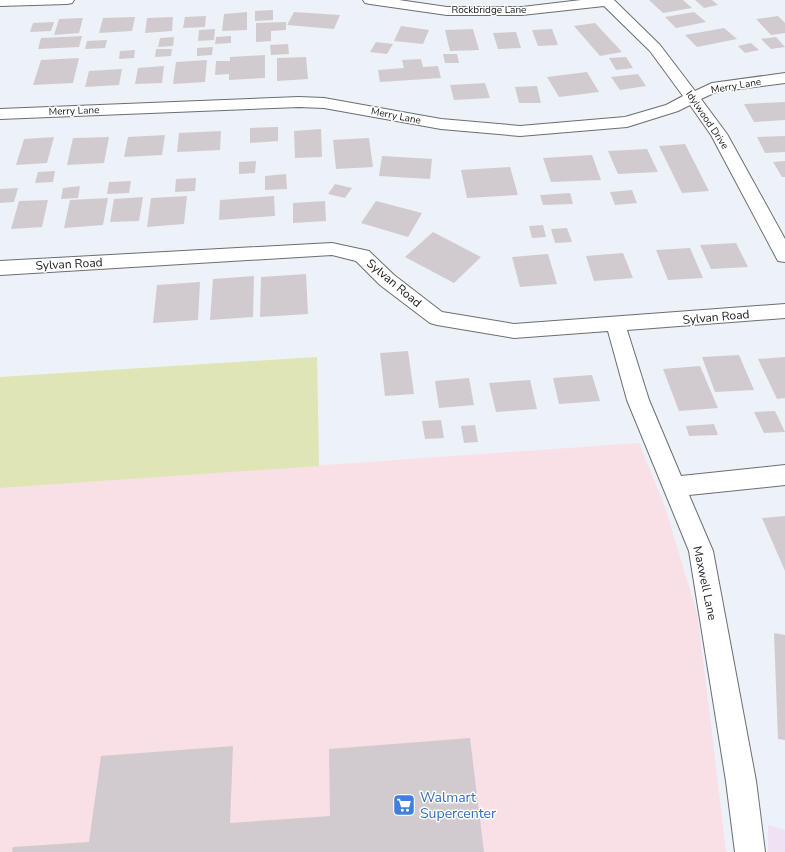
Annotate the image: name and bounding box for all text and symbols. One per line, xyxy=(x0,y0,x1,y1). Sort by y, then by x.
street label: Rockbridge Lane xyxy=(452,3,526,17)
street label: Merry Lane xyxy=(710,75,762,97)
street label: Idylwood Drive xyxy=(682,88,732,152)
street label: Merry Lane xyxy=(48,103,100,119)
street label: Merry Lane xyxy=(370,104,422,128)
street label: Sylvan Road xyxy=(35,254,103,274)
street label: Sylvan Road xyxy=(363,255,425,311)
street label: Sylvan Road xyxy=(682,306,750,328)
street label: Maxwell Lane xyxy=(689,544,721,622)
place label: Walmart Supercenter xyxy=(420,788,496,823)
supermarket icon: Walmart Supercenter xyxy=(391,792,417,818)

